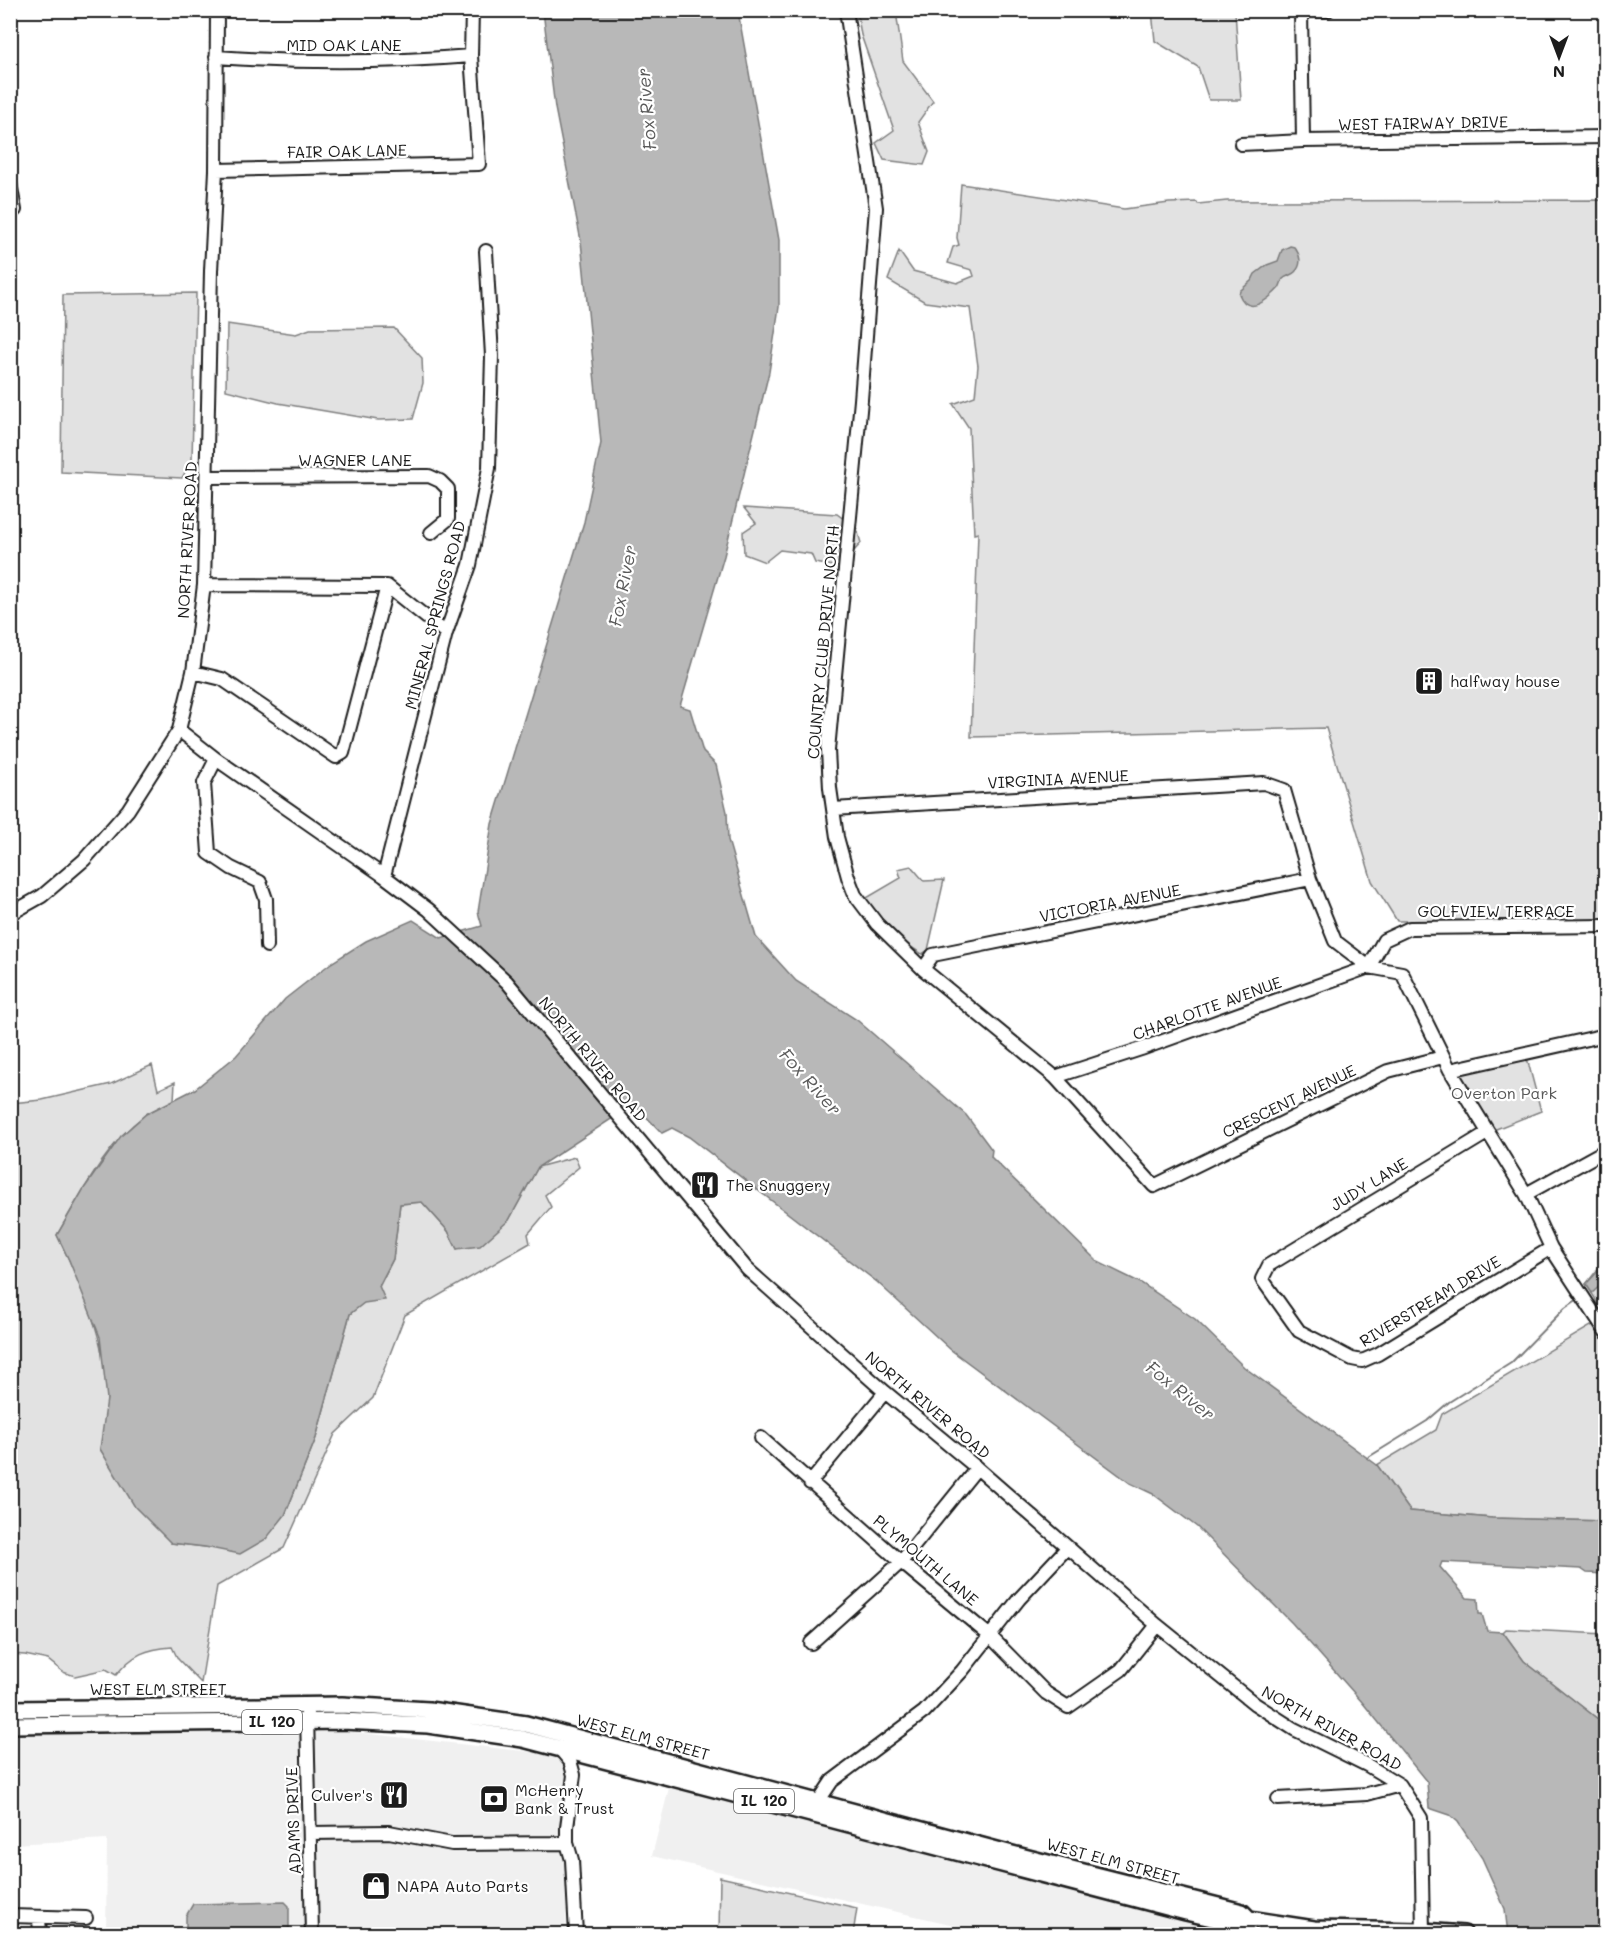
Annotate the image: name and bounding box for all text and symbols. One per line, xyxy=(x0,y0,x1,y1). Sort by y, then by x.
north arrow xyxy=(1529,27,1589,87)
street label: MID OAK LANE xyxy=(287,34,401,55)
text: N xyxy=(1553,62,1565,83)
water label: Fox River xyxy=(630,67,662,151)
street label: WEST FAIRWAY DRIVE xyxy=(1338,111,1508,134)
street label: FAIR OAK LANE xyxy=(287,139,407,162)
street label: WAGNER LANE xyxy=(298,449,412,470)
street label: NORTH RIVER ROAD xyxy=(172,461,201,619)
street label: MINERAL SPRINGS ROAD xyxy=(399,518,470,711)
street label: COUNTRY CLUB DRIVE NORTH xyxy=(802,524,843,760)
water label: Fox River xyxy=(602,543,642,629)
building icon: halfway house xyxy=(1413,665,1445,697)
place label: halfway house xyxy=(1450,670,1560,691)
street label: VIRGINIA AVENUE xyxy=(987,764,1129,793)
street label: VICTORIA AVENUE xyxy=(1037,879,1182,927)
street label: GOLFVIEW TERRACE xyxy=(1418,900,1574,921)
street label: CHARLOTTE AVENUE xyxy=(1129,971,1284,1044)
street label: NORTH RIVER ROAD xyxy=(535,992,652,1126)
water label: Fox River xyxy=(774,1043,847,1120)
street label: CRESCENT AVENUE xyxy=(1219,1059,1359,1142)
park label: Overton Park xyxy=(1451,1082,1557,1103)
street label: JUDY LANE xyxy=(1326,1152,1411,1215)
restaurant icon: The Snuggery xyxy=(689,1169,721,1201)
place label: The Snuggery xyxy=(726,1174,830,1195)
street label: RIVERSTREAM DRIVE xyxy=(1355,1250,1504,1351)
street label: NORTH RIVER ROAD xyxy=(861,1346,995,1463)
water label: Fox River xyxy=(1141,1355,1220,1425)
street label: PLYMOUTH LANE xyxy=(870,1510,983,1610)
street label: WEST ELM STREET xyxy=(89,1678,227,1699)
street label: NORTH RIVER ROAD xyxy=(1258,1680,1406,1775)
street label: WEST ELM STREET xyxy=(574,1709,712,1764)
road number: IL 120 xyxy=(242,1710,302,1734)
street label: ADAMS DRIVE xyxy=(280,1767,305,1875)
restaurant icon: Culver's xyxy=(378,1779,410,1811)
place label: McHenry Bank & Trust xyxy=(515,1779,615,1818)
bank icon: McHenry Bank & Trust xyxy=(478,1783,510,1815)
place label: Culver's xyxy=(311,1784,373,1805)
road number: IL 120 xyxy=(734,1789,794,1813)
street label: WEST ELM STREET xyxy=(1044,1833,1182,1888)
shop icon: NAPA Auto Parts xyxy=(360,1870,392,1902)
place label: NAPA Auto Parts xyxy=(397,1875,529,1896)

